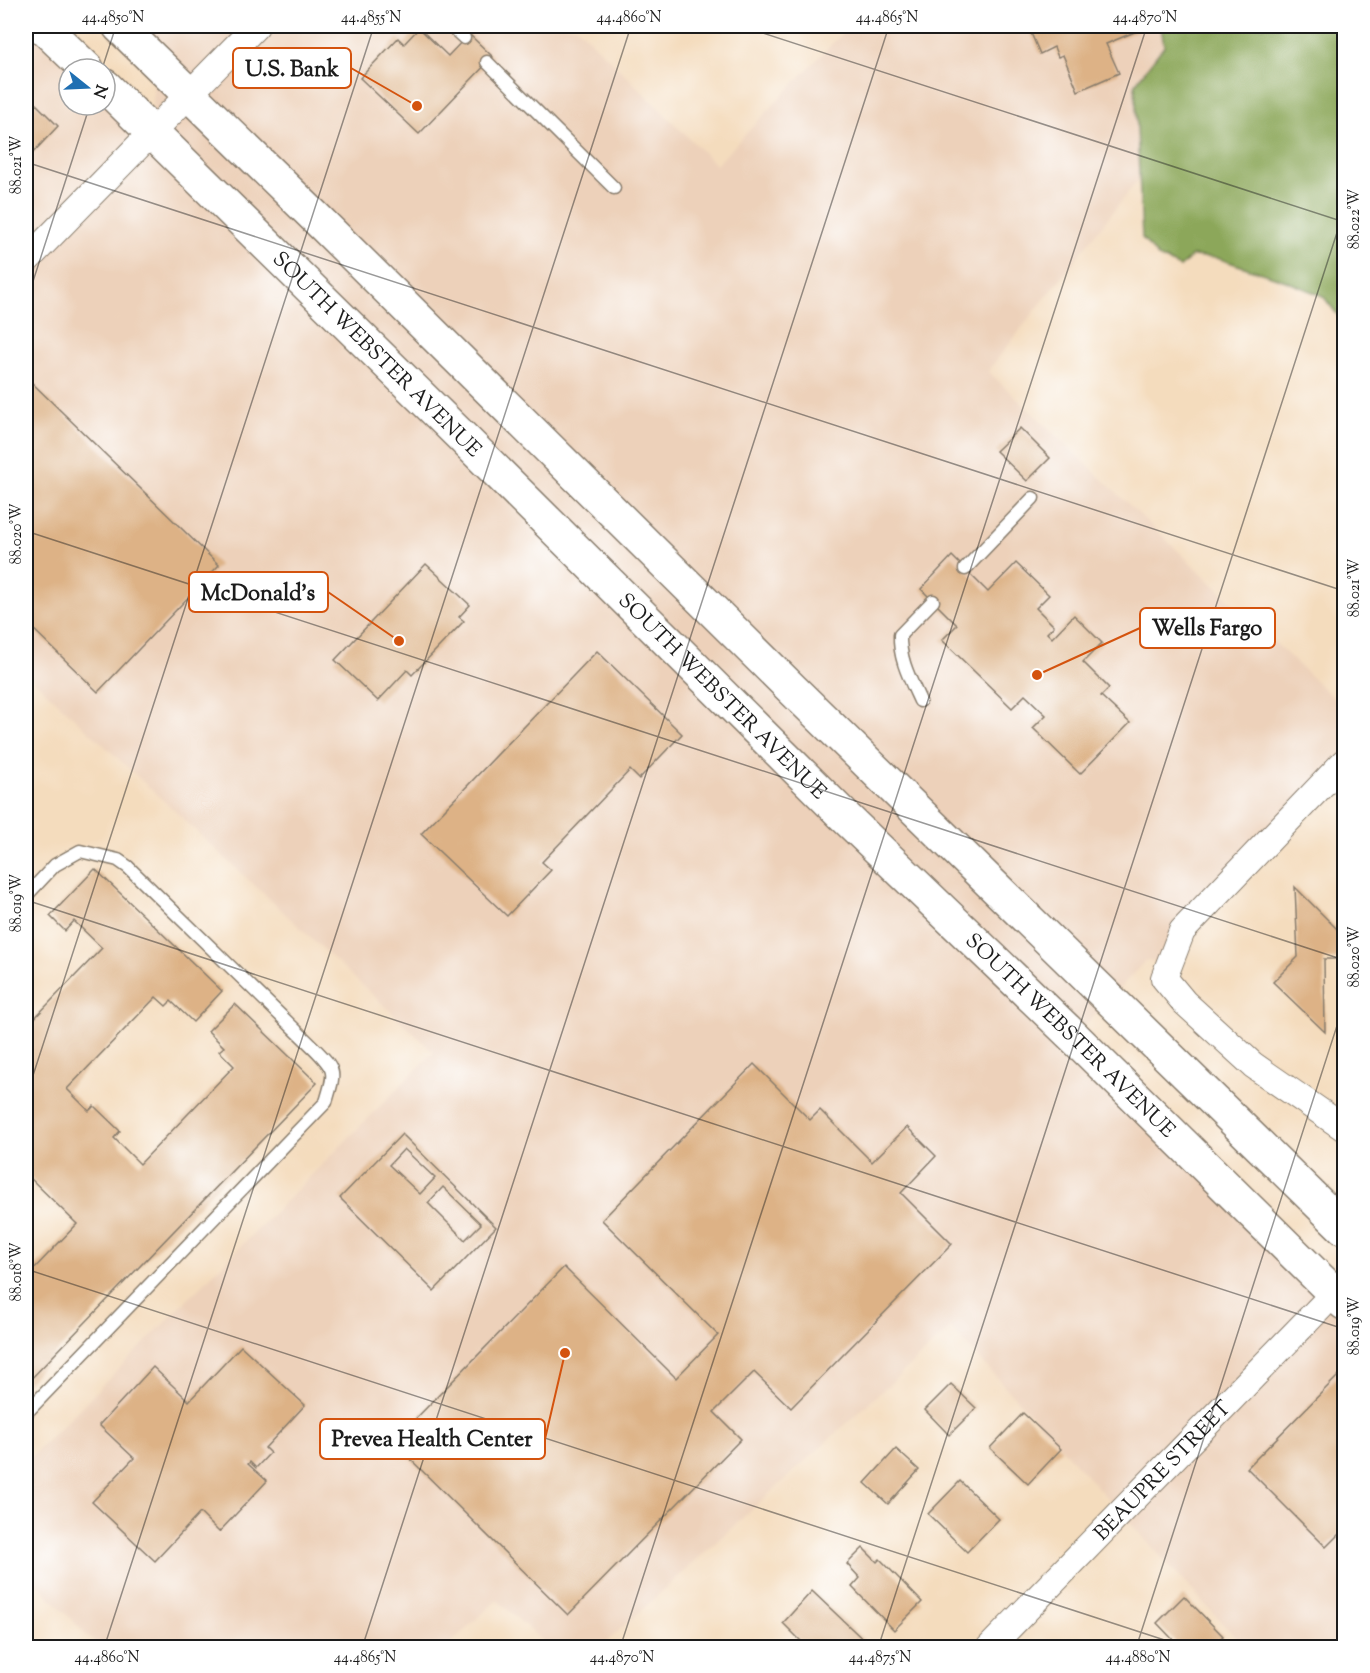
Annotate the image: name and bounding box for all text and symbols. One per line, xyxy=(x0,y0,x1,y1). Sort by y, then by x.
text: 44.4850°N xyxy=(82,8,144,29)
text: 44.4855°N xyxy=(341,8,401,29)
text: 44.4860°N xyxy=(597,8,661,29)
text: 44.4865°N xyxy=(856,8,918,29)
text: 44.4870°N xyxy=(1113,8,1177,29)
callout: U.S. Bank xyxy=(233,48,351,88)
text: U.S. Bank xyxy=(245,55,339,87)
north arrow xyxy=(57,57,117,117)
text: N xyxy=(86,81,112,101)
text: 88.021°W xyxy=(7,135,28,194)
text: 88.022°W xyxy=(1345,189,1366,249)
street label: SOUTH WEBSTER AVENUE xyxy=(265,245,487,465)
text: 88.020°W xyxy=(7,503,28,565)
text: 88.021°W xyxy=(1345,558,1366,617)
callout: McDonald's xyxy=(189,572,328,612)
text: McDonald's xyxy=(201,579,316,611)
street label: SOUTH WEBSTER AVENUE xyxy=(611,587,832,808)
callout: Wells Fargo xyxy=(1140,608,1275,648)
text: Wells Fargo xyxy=(1152,614,1262,646)
text: 88.019°W xyxy=(7,873,28,932)
text: 88.020°W xyxy=(1345,926,1366,988)
street label: SOUTH WEBSTER AVENUE xyxy=(958,927,1181,1146)
text: 88.018°W xyxy=(7,1242,28,1302)
text: 88.019°W xyxy=(1345,1296,1366,1355)
street label: BEAUPRE STREET xyxy=(1088,1394,1239,1549)
callout: Prevea Health Center xyxy=(320,1419,545,1459)
text: Prevea Health Center xyxy=(331,1425,533,1457)
text: 44.4860°N xyxy=(75,1648,139,1669)
text: 44.4865°N xyxy=(334,1648,396,1669)
text: 44.4870°N xyxy=(590,1648,654,1669)
text: 44.4875°N xyxy=(849,1648,911,1669)
text: 44.4880°N xyxy=(1106,1648,1171,1669)

